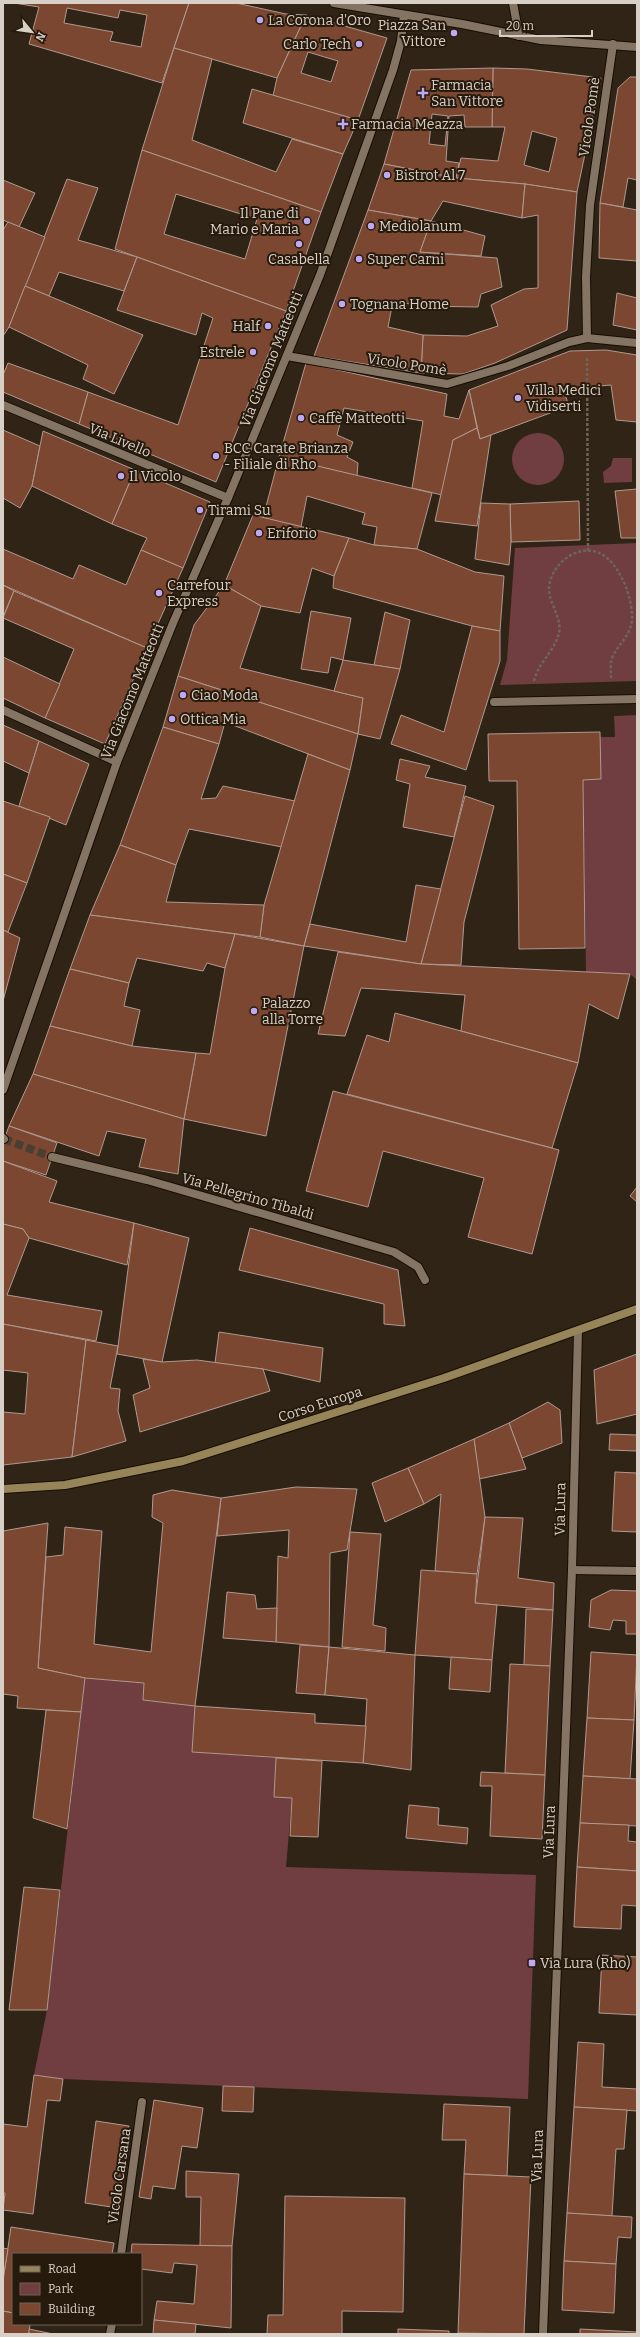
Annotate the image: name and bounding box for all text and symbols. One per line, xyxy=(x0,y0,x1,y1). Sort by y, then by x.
north arrow xyxy=(12,12,52,52)
place label: La Corona d'Oro xyxy=(268,12,371,29)
scale bar xyxy=(500,12,592,38)
marker: La Corona d'Oro xyxy=(255,15,265,25)
place label: Piazza San Vittore xyxy=(378,17,446,50)
text: 20 m xyxy=(506,19,535,33)
marker: Piazza San Vittore xyxy=(449,28,459,38)
text: N xyxy=(32,30,48,44)
place label: Carlo Tech xyxy=(283,36,351,53)
marker: Carlo Tech xyxy=(354,39,364,49)
street label: Vicolo Pomè xyxy=(575,76,603,158)
place label: Farmacia San Vittore xyxy=(431,77,503,110)
marker: Farmacia San Vittore xyxy=(418,88,428,98)
place label: Farmacia Meazza xyxy=(351,116,464,133)
marker: Farmacia Meazza xyxy=(338,119,348,129)
place label: Bistrot Al 7 xyxy=(395,167,465,184)
marker: Bistrot Al 7 xyxy=(382,170,392,180)
place label: Il Pane di Mario e Maria xyxy=(210,205,299,238)
marker: Il Pane di Mario e Maria xyxy=(302,216,312,226)
place label: Mediolanum xyxy=(379,218,462,235)
marker: Mediolanum xyxy=(366,221,376,231)
marker: Casabella xyxy=(294,239,304,249)
place label: Casabella xyxy=(268,251,330,268)
place label: Super Carni xyxy=(367,251,444,268)
marker: Super Carni xyxy=(354,254,364,264)
street label: Via Giacomo Matteotti xyxy=(237,289,306,429)
place label: Tognana Home xyxy=(350,296,449,313)
marker: Tognana Home xyxy=(337,299,347,309)
place label: Half xyxy=(233,318,261,335)
marker: Half xyxy=(263,321,273,331)
place label: Estrele xyxy=(200,344,245,361)
marker: Estrele xyxy=(248,347,258,357)
street label: Vicolo Pomè xyxy=(366,350,448,379)
place label: Villa Medici Vidiserti xyxy=(526,382,601,415)
marker: Villa Medici Vidiserti xyxy=(513,393,523,403)
place label: Caffè Matteotti xyxy=(309,410,405,427)
marker: Caffè Matteotti xyxy=(296,413,306,423)
street label: Via Livello xyxy=(86,420,153,461)
place label: BCC Carate Brianza - Filiale di Rho xyxy=(224,440,348,473)
marker: BCC Carate Brianza - Filiale di Rho xyxy=(211,451,221,461)
place label: Il Vicolo xyxy=(129,468,181,485)
marker: Il Vicolo xyxy=(116,471,126,481)
place label: Tirami Su xyxy=(208,502,271,519)
marker: Tirami Su xyxy=(195,505,205,515)
place label: Eriforio xyxy=(267,525,317,542)
marker: Eriforio xyxy=(254,528,264,538)
place label: Carrefour Express xyxy=(167,577,231,610)
marker: Carrefour Express xyxy=(154,588,164,598)
street label: Via Giacomo Matteotti xyxy=(98,621,167,761)
place label: Ciao Moda xyxy=(191,687,259,704)
marker: Ciao Moda xyxy=(178,690,188,700)
place label: Ottica Mia xyxy=(180,711,246,728)
marker: Ottica Mia xyxy=(167,714,177,724)
place label: Palazzo alla Torre xyxy=(262,995,323,1028)
marker: Palazzo alla Torre xyxy=(249,1006,259,1016)
street label: Via Pellegrino Tibaldi xyxy=(180,1169,316,1224)
street label: Corso Europa xyxy=(276,1383,365,1426)
street label: Via Lura xyxy=(552,1482,569,1536)
street label: Via Lura xyxy=(540,1805,559,1859)
place label: Via Lura (Rho) xyxy=(540,1955,631,1972)
marker: Via Lura (Rho) xyxy=(527,1958,537,1968)
street label: Vicolo Carsana xyxy=(104,2127,135,2225)
street label: Via Lura xyxy=(528,2129,547,2183)
legend xyxy=(12,2253,142,2325)
text: Road xyxy=(48,2262,76,2276)
text: Park xyxy=(48,2282,74,2296)
text: Building xyxy=(48,2302,95,2316)

